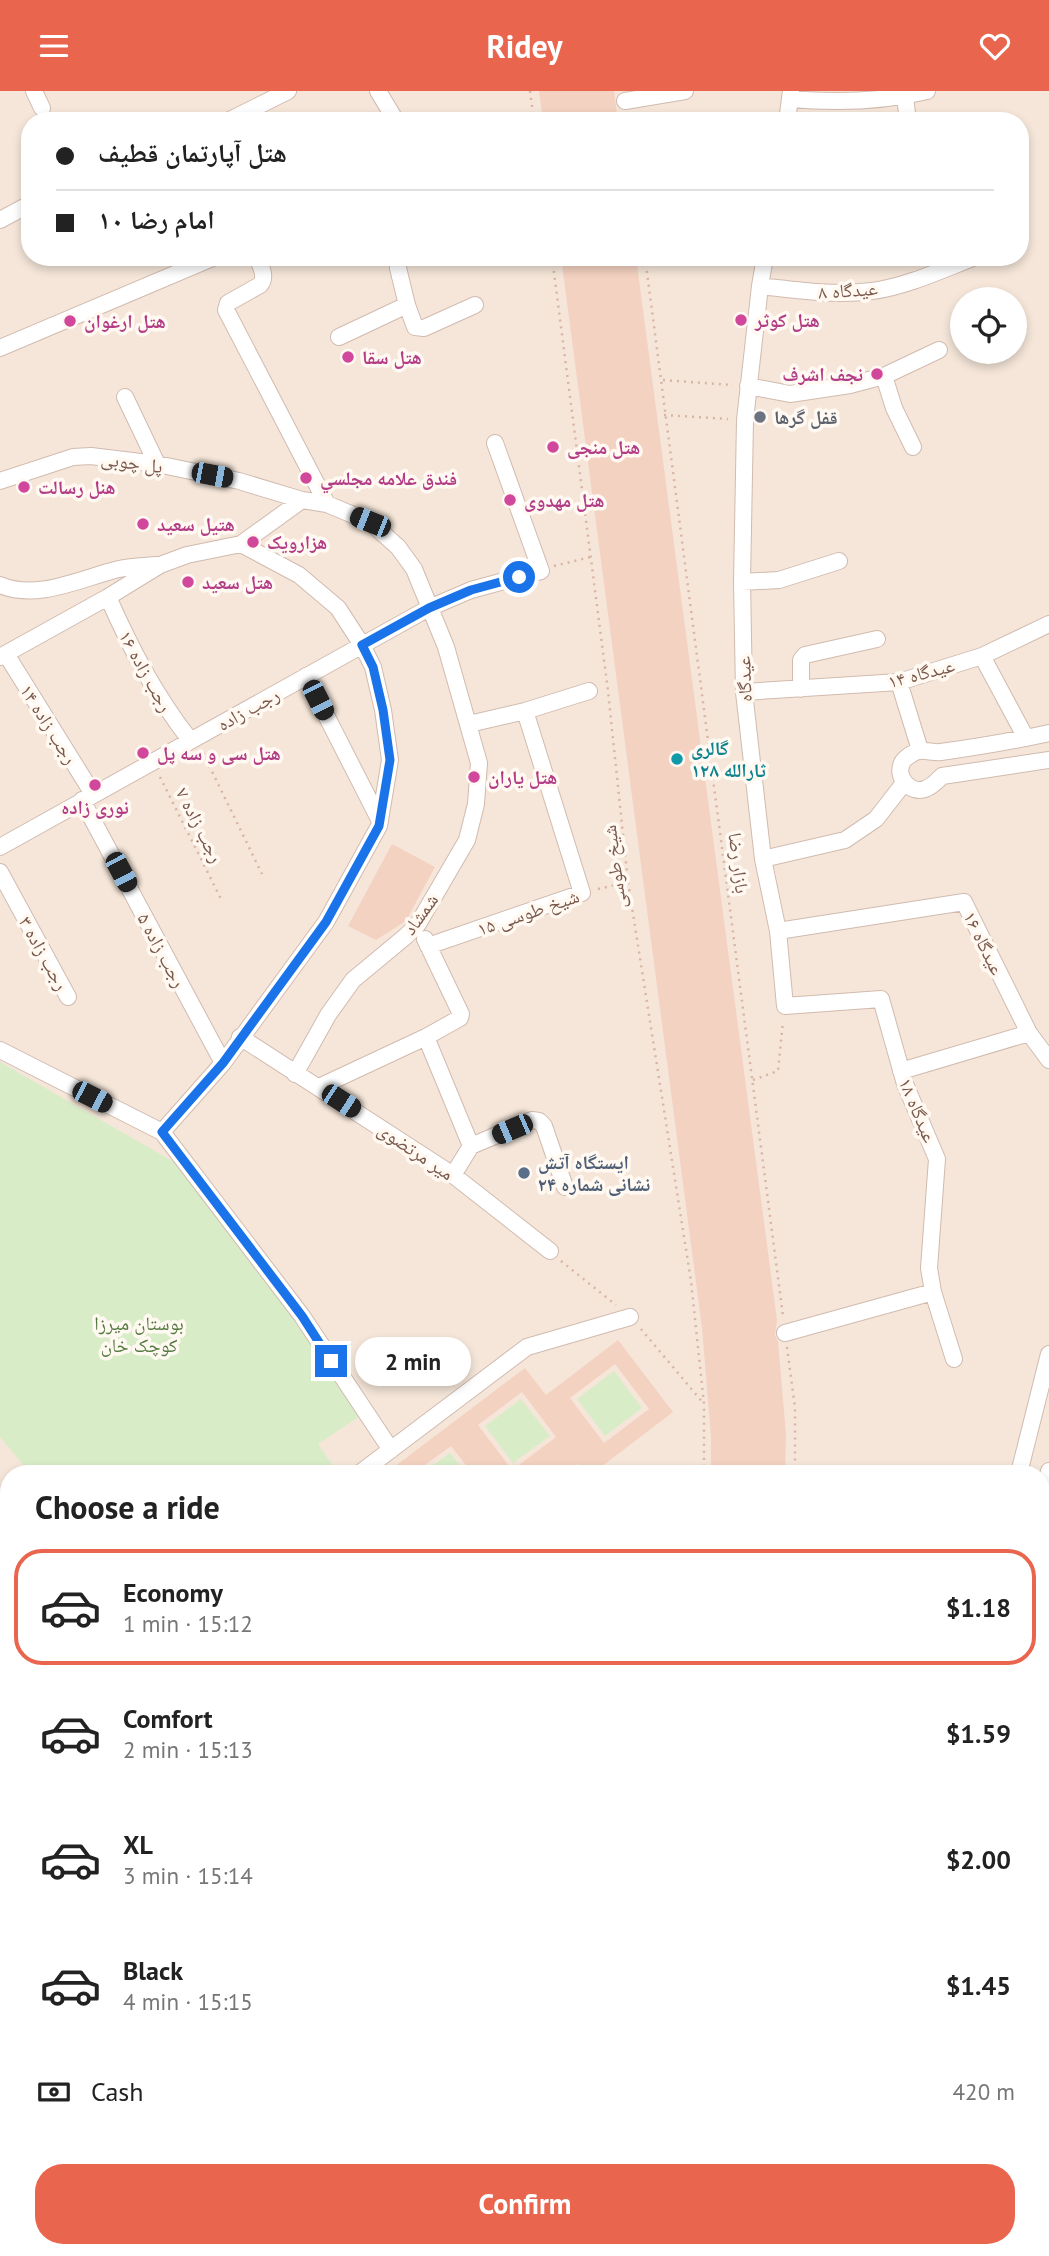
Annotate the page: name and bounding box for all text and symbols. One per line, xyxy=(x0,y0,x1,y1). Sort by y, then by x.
text: Ridey xyxy=(486,25,563,67)
icon: menu xyxy=(35,27,73,65)
icon: heart xyxy=(976,27,1014,65)
text: هتل آپارتمان قطیف xyxy=(98,136,287,169)
text: امام رضا ۱۰ xyxy=(98,203,215,236)
street label: عیدگاه ۸ xyxy=(817,276,879,304)
map controls xyxy=(950,287,1027,364)
button: locate xyxy=(950,287,1027,364)
place label: هتل کوثر xyxy=(754,308,820,332)
place label: هتل ارغوان xyxy=(84,309,166,333)
marker: هتل کوثر xyxy=(733,312,749,328)
marker: هتل ارغوان xyxy=(62,313,78,329)
place label: هتل سقا xyxy=(362,345,422,369)
marker: هتل سقا xyxy=(340,349,356,365)
place label: نجف اشرف xyxy=(782,362,863,386)
marker: نجف اشرف xyxy=(869,366,885,382)
place label: قفل گرها xyxy=(774,405,838,429)
marker: قفل گرها xyxy=(752,409,768,425)
place label: هتل منجی xyxy=(567,435,640,459)
marker: هتل منجی xyxy=(545,439,561,455)
street label: پل چوبی xyxy=(100,446,164,478)
car xyxy=(190,461,235,489)
place label: فندق علامه مجلسي xyxy=(320,466,457,494)
marker: فندق علامه مجلسي xyxy=(298,470,314,486)
place label: هنل رسالت xyxy=(38,475,115,499)
marker: هنل رسالت xyxy=(16,479,32,495)
place label: هتل مهدوى xyxy=(524,488,604,512)
marker: هتل مهدوى xyxy=(502,492,518,508)
car xyxy=(347,504,394,540)
place label: هتیل سعید xyxy=(157,512,235,536)
marker: هتیل سعید xyxy=(135,516,151,532)
place label: هزارویک xyxy=(267,530,327,554)
marker: هزارویک xyxy=(245,534,261,550)
route start xyxy=(503,561,535,593)
place label: هتل سعید xyxy=(202,570,273,594)
marker: هتل سعید xyxy=(180,574,196,590)
street label: رجب زاده ۱۶ xyxy=(114,626,178,716)
street label: عیدگاه ۱۴ xyxy=(885,653,957,693)
street label: عیدگاه xyxy=(731,655,757,702)
car xyxy=(300,677,337,723)
street label: رجب زاده ۱۴ xyxy=(15,680,83,768)
street label: رجب زاده xyxy=(213,682,283,736)
place label: گالری ثارالله ۱۲۸ xyxy=(691,736,767,782)
place label: هتل سی و سه پل xyxy=(157,741,281,765)
marker: هتل سی و سه پل xyxy=(135,745,151,761)
marker: گالری ثارالله ۱۲۸ xyxy=(669,751,685,767)
place label: هتل یاران xyxy=(488,765,557,789)
marker: هتل یاران xyxy=(466,769,482,785)
marker: نورى زاده xyxy=(87,777,103,793)
street label: رجب زاده ۷ xyxy=(171,783,229,867)
place label: نورى زاده xyxy=(61,795,129,819)
street label: شیخ طوسی xyxy=(597,824,632,910)
street label: بازار رضا xyxy=(723,831,755,895)
car xyxy=(102,849,141,895)
street label: ۱۵ شیخ طوسی xyxy=(474,883,582,942)
street label: شمشاد xyxy=(397,888,443,940)
street label: عیدگاه ۱۶ xyxy=(958,907,1010,979)
street label: رجب زاده ۵ xyxy=(132,909,192,991)
street label: رجب زاده ۳ xyxy=(14,912,74,994)
street label: عیدگاه ۱۸ xyxy=(894,1074,942,1146)
car xyxy=(69,1078,116,1116)
car xyxy=(318,1081,365,1121)
car xyxy=(489,1111,536,1147)
street label: میر مرتضوی xyxy=(373,1117,459,1185)
place label: ایستگاه آتش نشانی شماره ۲۴ xyxy=(538,1150,650,1196)
marker: ایستگاه آتش نشانی شماره ۲۴ xyxy=(516,1165,532,1181)
park label: بوستان میرزا کوچک خان xyxy=(94,1311,184,1357)
callout: 2 min xyxy=(356,1337,471,1385)
route end xyxy=(315,1345,347,1377)
text: 2 min xyxy=(385,1347,441,1376)
text: Choose a ride xyxy=(35,1486,220,1528)
icon: car xyxy=(39,1576,102,1639)
text: Economy xyxy=(123,1576,223,1609)
text: $1.18 xyxy=(946,1591,1011,1624)
text: 1 min · 15:12 xyxy=(123,1609,253,1638)
icon: car xyxy=(39,1702,102,1765)
text: Comfort xyxy=(123,1702,213,1735)
text: $1.59 xyxy=(946,1717,1011,1750)
text: 2 min · 15:13 xyxy=(123,1735,253,1764)
icon: car xyxy=(39,1828,102,1891)
text: XL xyxy=(123,1828,153,1861)
text: $2.00 xyxy=(946,1843,1011,1876)
text: 3 min · 15:14 xyxy=(123,1861,253,1890)
icon: car xyxy=(39,1954,102,2017)
text: Black xyxy=(123,1954,183,1987)
text: $1.45 xyxy=(946,1969,1011,2002)
text: 4 min · 15:15 xyxy=(123,1987,253,2016)
icon: cash xyxy=(35,2073,73,2111)
text: Cash xyxy=(91,2075,143,2108)
text: 420 m xyxy=(953,2077,1015,2106)
button: Confirm xyxy=(35,2164,1015,2244)

